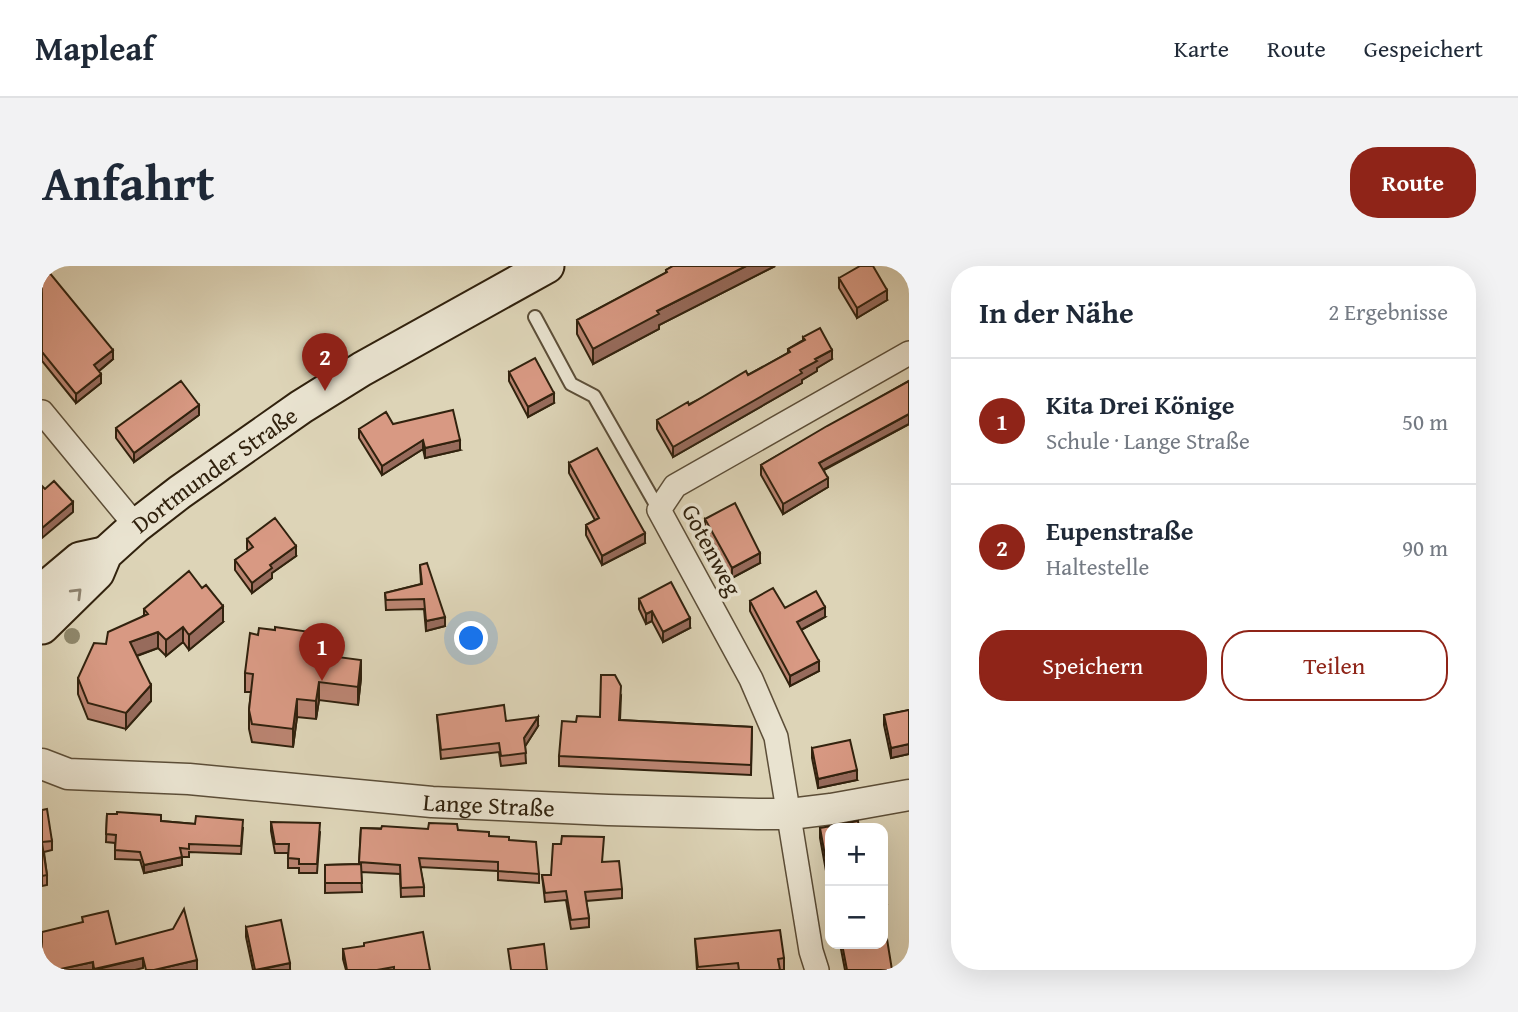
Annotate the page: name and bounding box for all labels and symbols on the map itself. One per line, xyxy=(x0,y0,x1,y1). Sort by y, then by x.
pin: 2 xyxy=(302,333,348,391)
street label: Dortmunder Straße xyxy=(124,398,304,541)
street label: Gotenweg xyxy=(673,498,751,602)
one-way arrow xyxy=(68,588,81,601)
your location xyxy=(454,621,488,655)
pin: 1 xyxy=(299,623,345,681)
street label: Lange Straße xyxy=(422,784,555,825)

